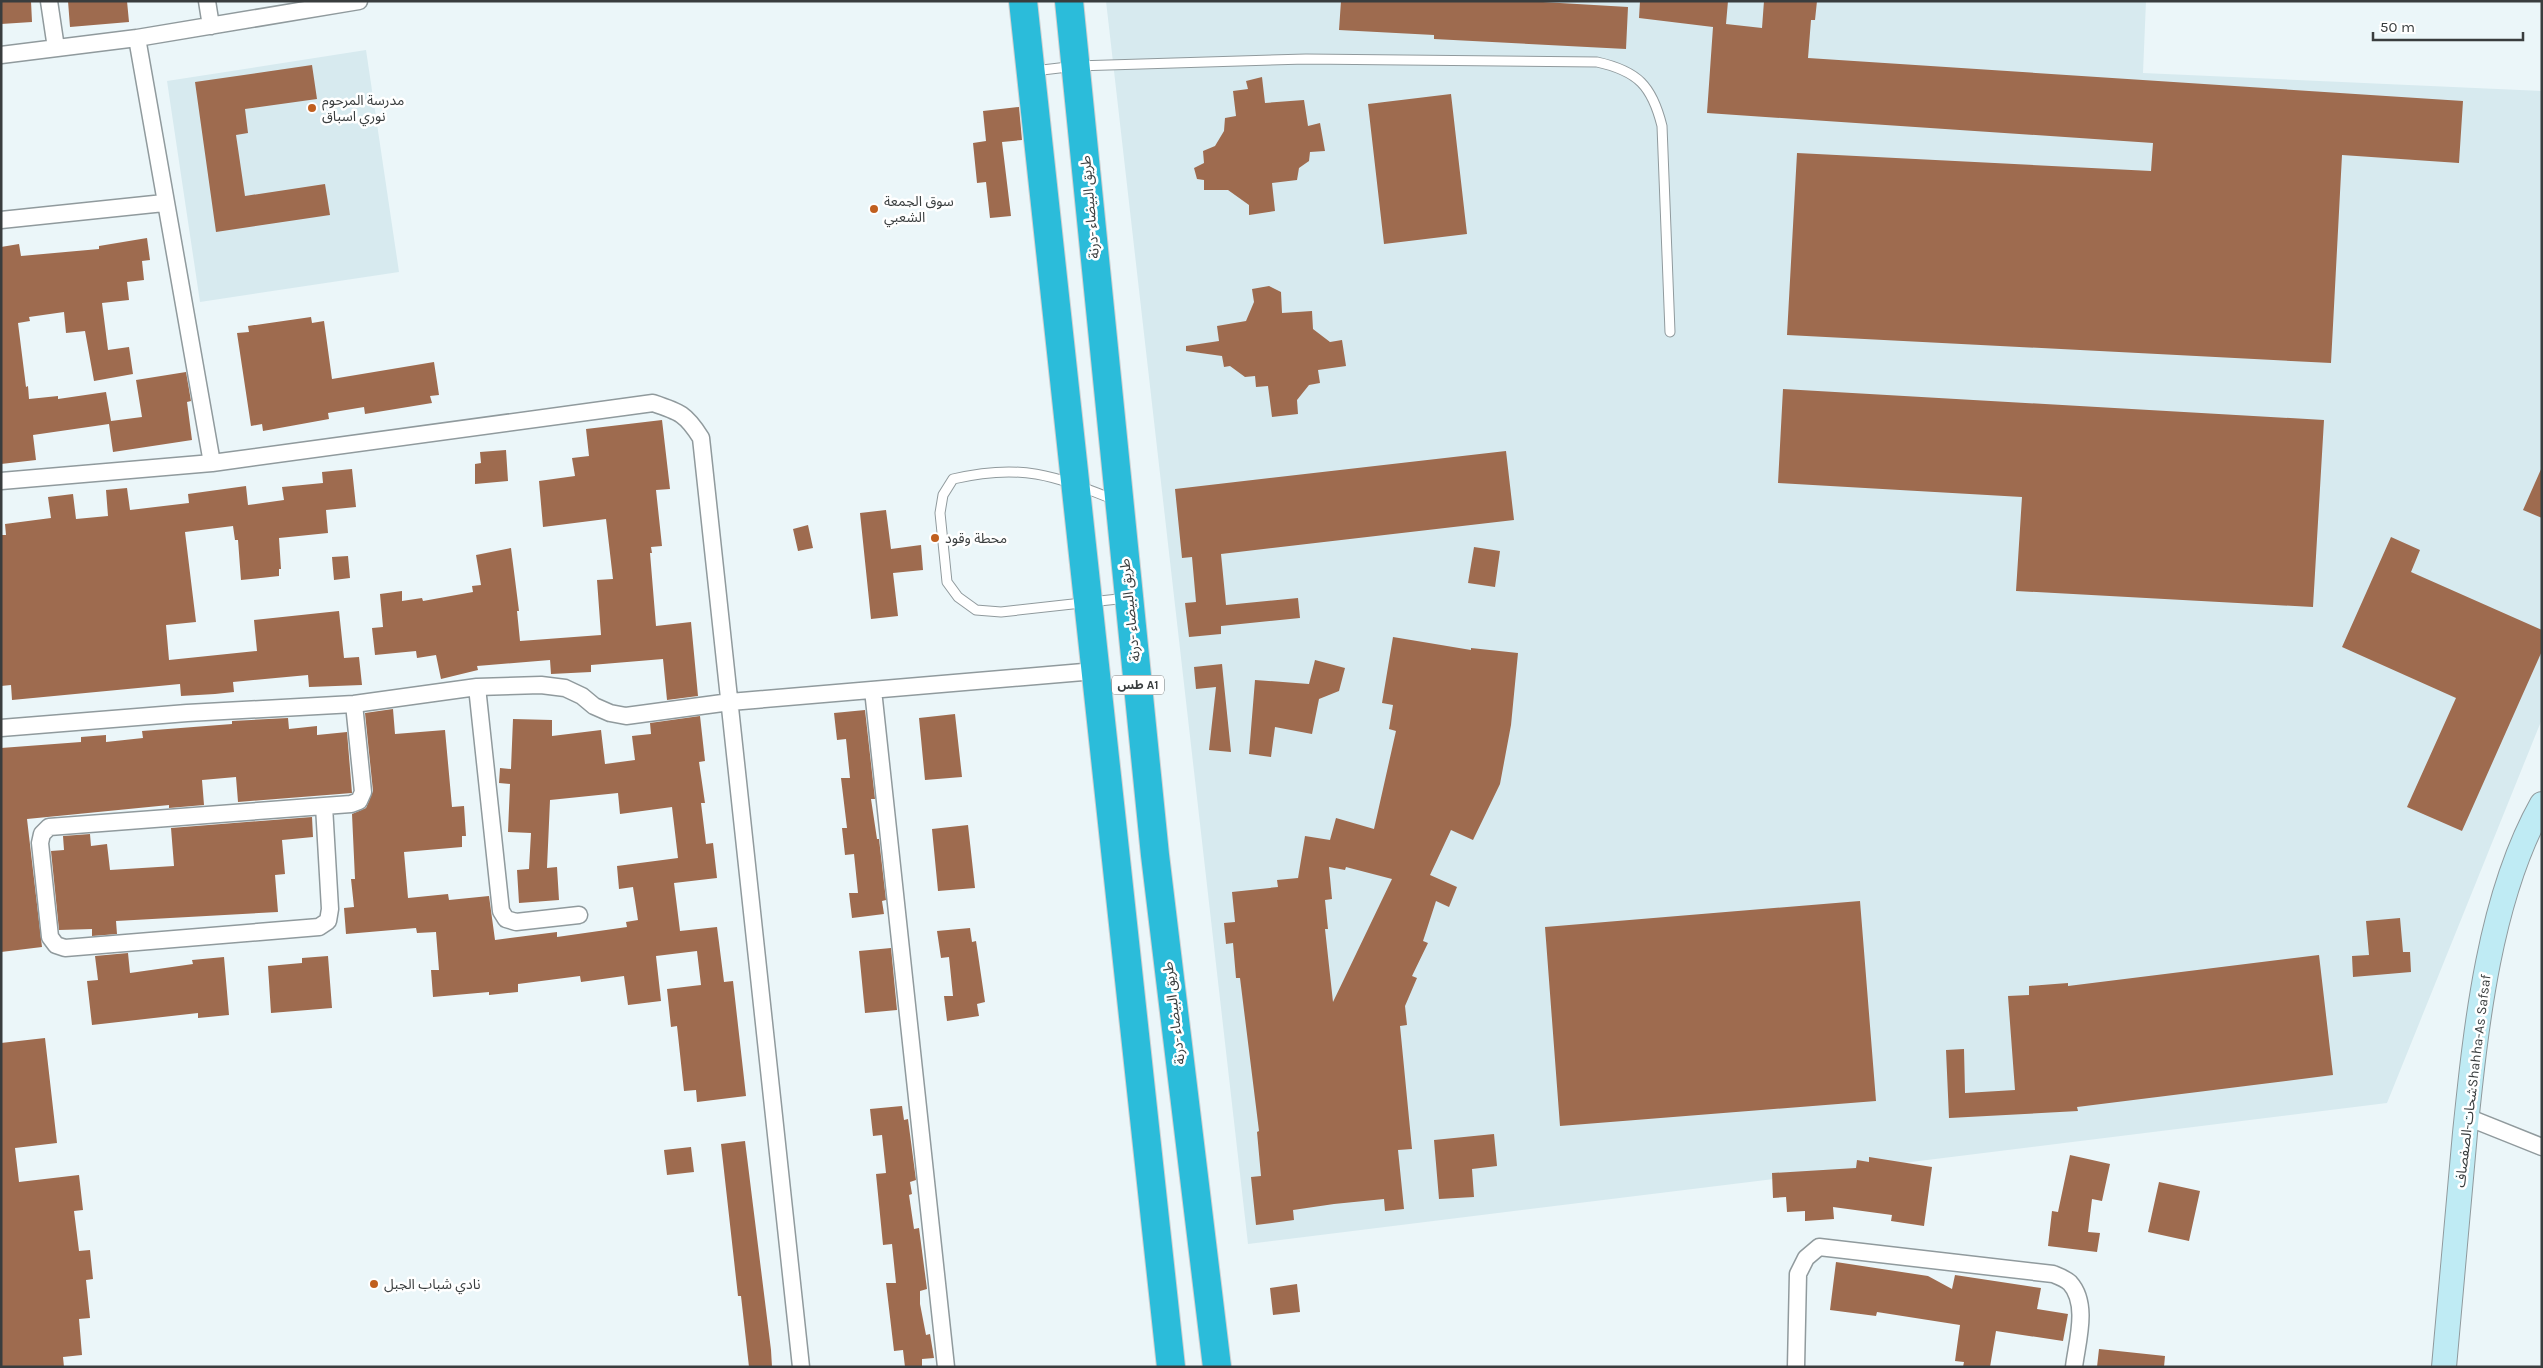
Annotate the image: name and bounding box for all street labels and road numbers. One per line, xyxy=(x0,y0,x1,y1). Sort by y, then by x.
street label: طريق البيضاء -درنة xyxy=(1077,155,1104,259)
street label: طريق البيضاء -درنة xyxy=(1116,557,1145,662)
road number: طس A1 xyxy=(1112,676,1164,694)
street label: طريق البيضاء -درنة xyxy=(1159,960,1190,1066)
street label: شحات-الصفصافShahha-As Safsaf xyxy=(2452,973,2495,1188)

